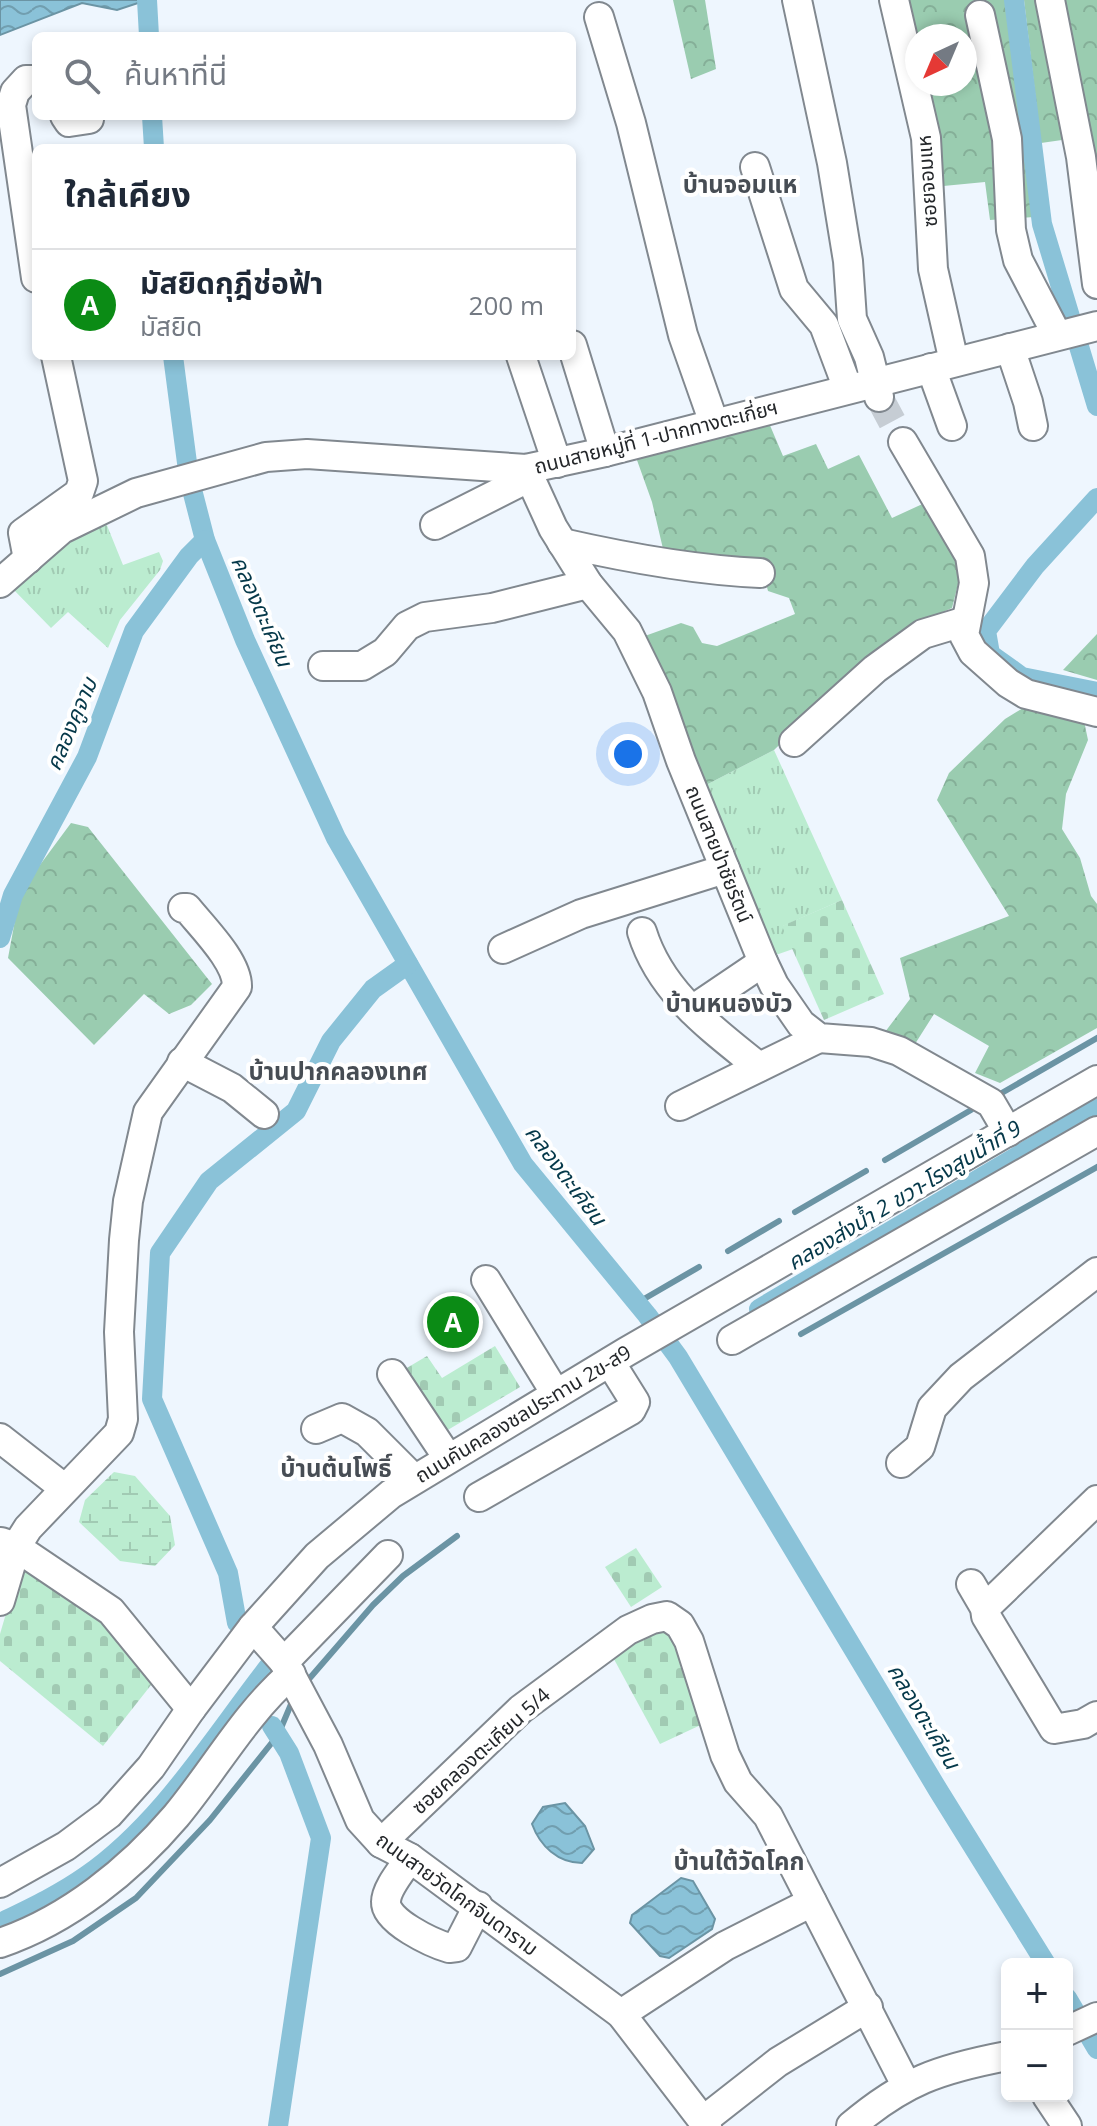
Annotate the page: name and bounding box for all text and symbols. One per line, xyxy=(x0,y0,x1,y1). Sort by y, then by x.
north arrow xyxy=(905,24,977,96)
search box xyxy=(32,32,576,120)
text: ค้นหาที่นี่ xyxy=(124,53,227,94)
icon: search xyxy=(60,54,104,98)
street label: ซอยจอมแห xyxy=(910,134,943,228)
district label: บ้านจอมแห xyxy=(683,167,797,200)
text: ใกล้เคียง xyxy=(64,171,191,217)
text: มัสยิดกุฎีช่อฟ้า xyxy=(140,262,323,303)
text: A xyxy=(81,287,99,323)
text: 200 m xyxy=(469,287,544,323)
text: มัสยิด xyxy=(140,308,202,344)
street label: ถนนสายหมู่ที่ 1-ปากทางตะเกี่ยฯ xyxy=(531,393,781,480)
water label: คลองตะเคียน xyxy=(225,550,301,672)
water label: คลองคูจาม xyxy=(37,671,104,775)
your location xyxy=(608,734,648,774)
street label: ถนนสายป่าชัยรัตน์ xyxy=(680,781,759,926)
district label: บ้านหนองบัว xyxy=(665,986,793,1019)
district label: บ้านปากคลองเทศ xyxy=(248,1054,428,1087)
water label: คลองส่งน้ำ 2 ขวา-โรงสูบน้ำที่ 9 xyxy=(781,1112,1026,1276)
water label: คลองตะเคียน xyxy=(519,1118,615,1232)
pin: A xyxy=(427,1292,479,1352)
street label: ถนนคันคลองชลประทาน 2ข-ส9 xyxy=(410,1338,636,1489)
district label: บ้านต้นโพธิ์ xyxy=(280,1451,393,1484)
water label: คลองตะเคียน xyxy=(882,1657,969,1775)
street label: ซอยคลองตะเคียน 5/4 xyxy=(406,1681,556,1820)
street label: ถนนสายวัดโคกจินดาราม xyxy=(371,1826,544,1962)
district label: บ้านใต้วัดโคก xyxy=(674,1844,804,1877)
map controls xyxy=(1001,1958,1073,2102)
button: + xyxy=(1001,1958,1073,2030)
button: − xyxy=(1001,2030,1073,2102)

